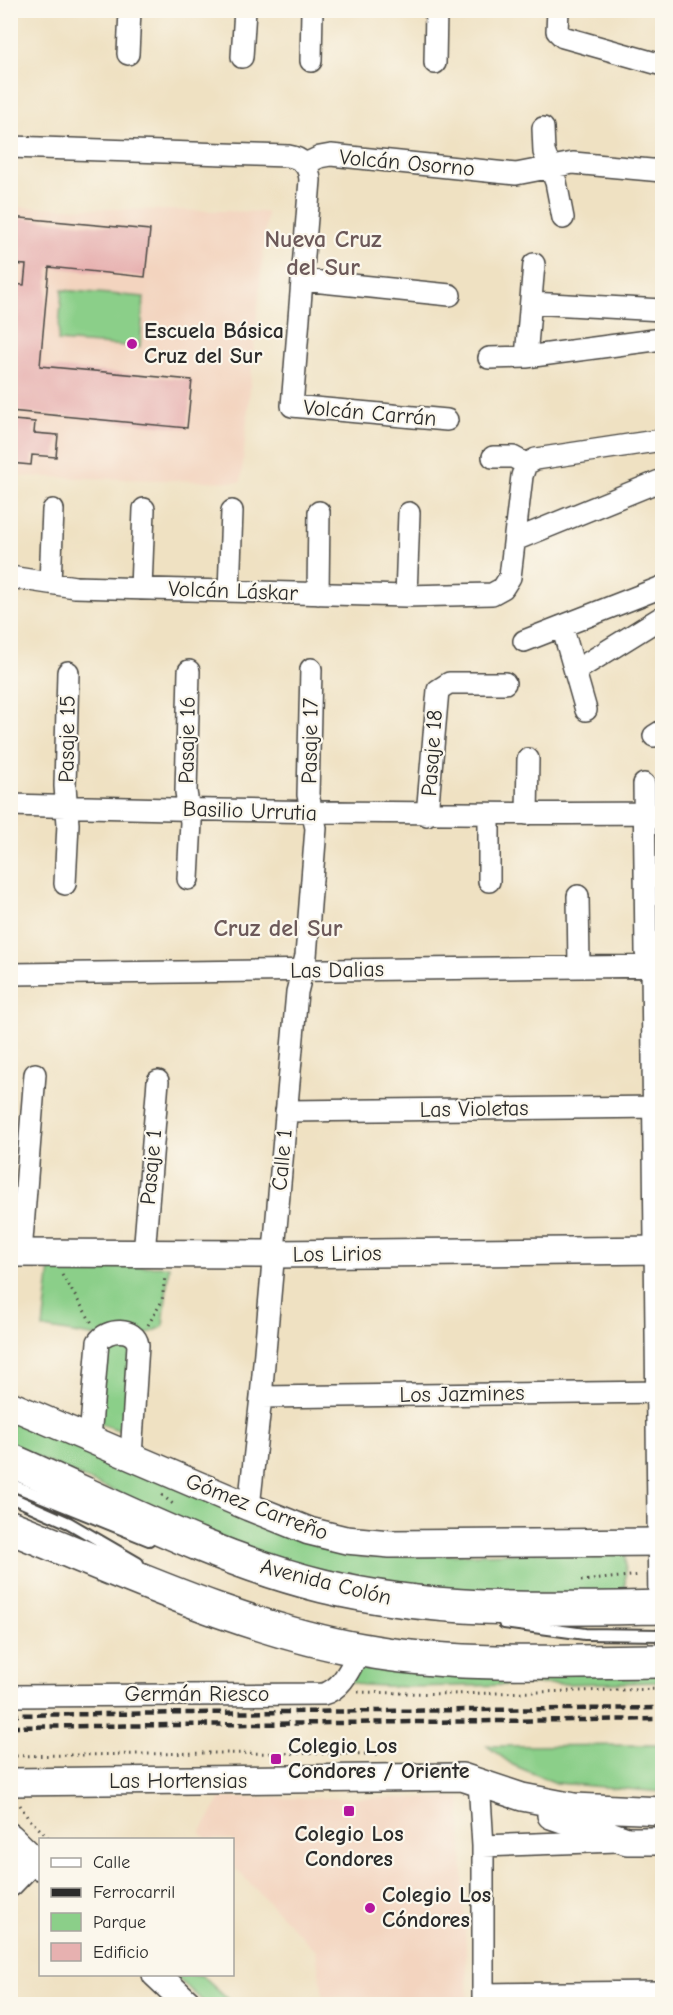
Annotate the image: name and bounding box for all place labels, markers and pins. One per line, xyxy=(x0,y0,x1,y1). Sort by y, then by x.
place label: Escuela Básica Cruz del Sur xyxy=(144,318,284,369)
marker: Escuela Básica Cruz del Sur xyxy=(125,337,139,351)
place label: Colegio Los Condores / Oriente xyxy=(288,1733,470,1784)
marker: Colegio Los Condores / Oriente xyxy=(269,1752,283,1766)
marker: Colegio Los Condores xyxy=(342,1804,356,1818)
place label: Colegio Los Condores xyxy=(294,1821,404,1872)
place label: Colegio Los Cóndores xyxy=(382,1882,491,1933)
marker: Colegio Los Cóndores xyxy=(363,1901,377,1915)

